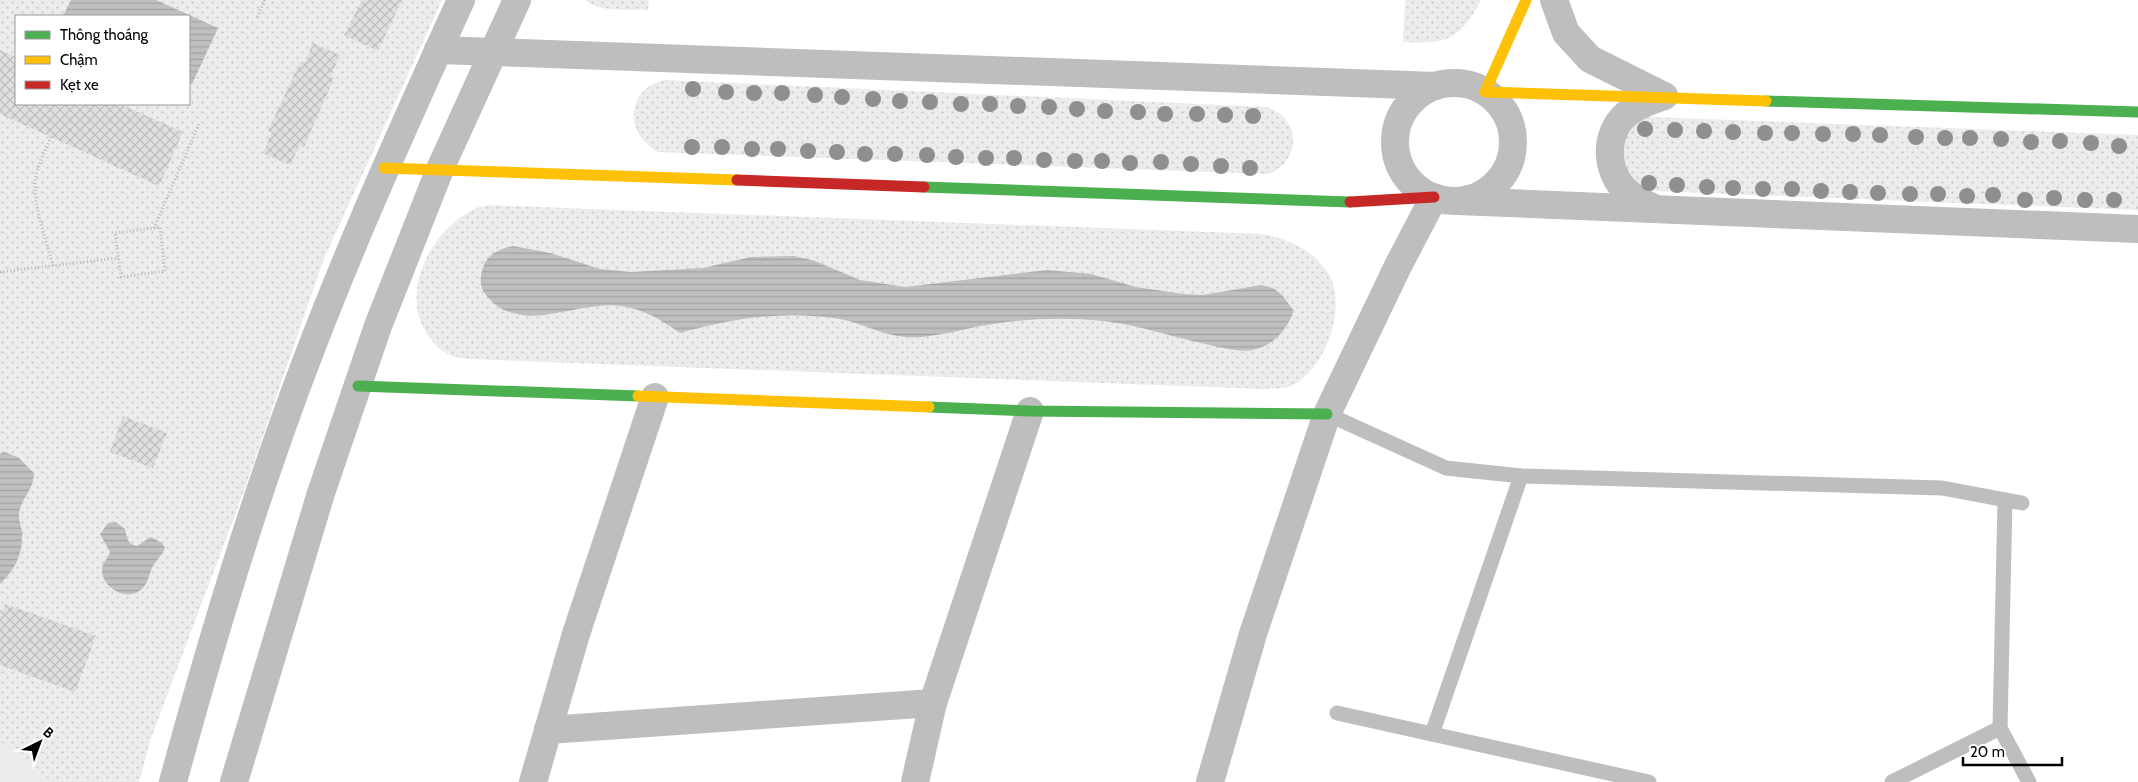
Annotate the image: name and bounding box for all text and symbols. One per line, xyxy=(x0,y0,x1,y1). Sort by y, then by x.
legend xyxy=(15,15,190,105)
text: Thông thoáng xyxy=(60,26,149,44)
text: Chậm xyxy=(60,51,98,69)
text: Kẹt xe xyxy=(60,76,99,94)
north arrow xyxy=(15,717,65,767)
text: B xyxy=(39,723,58,742)
scale bar xyxy=(1963,734,2062,766)
text: 20 m xyxy=(1970,743,2005,761)

